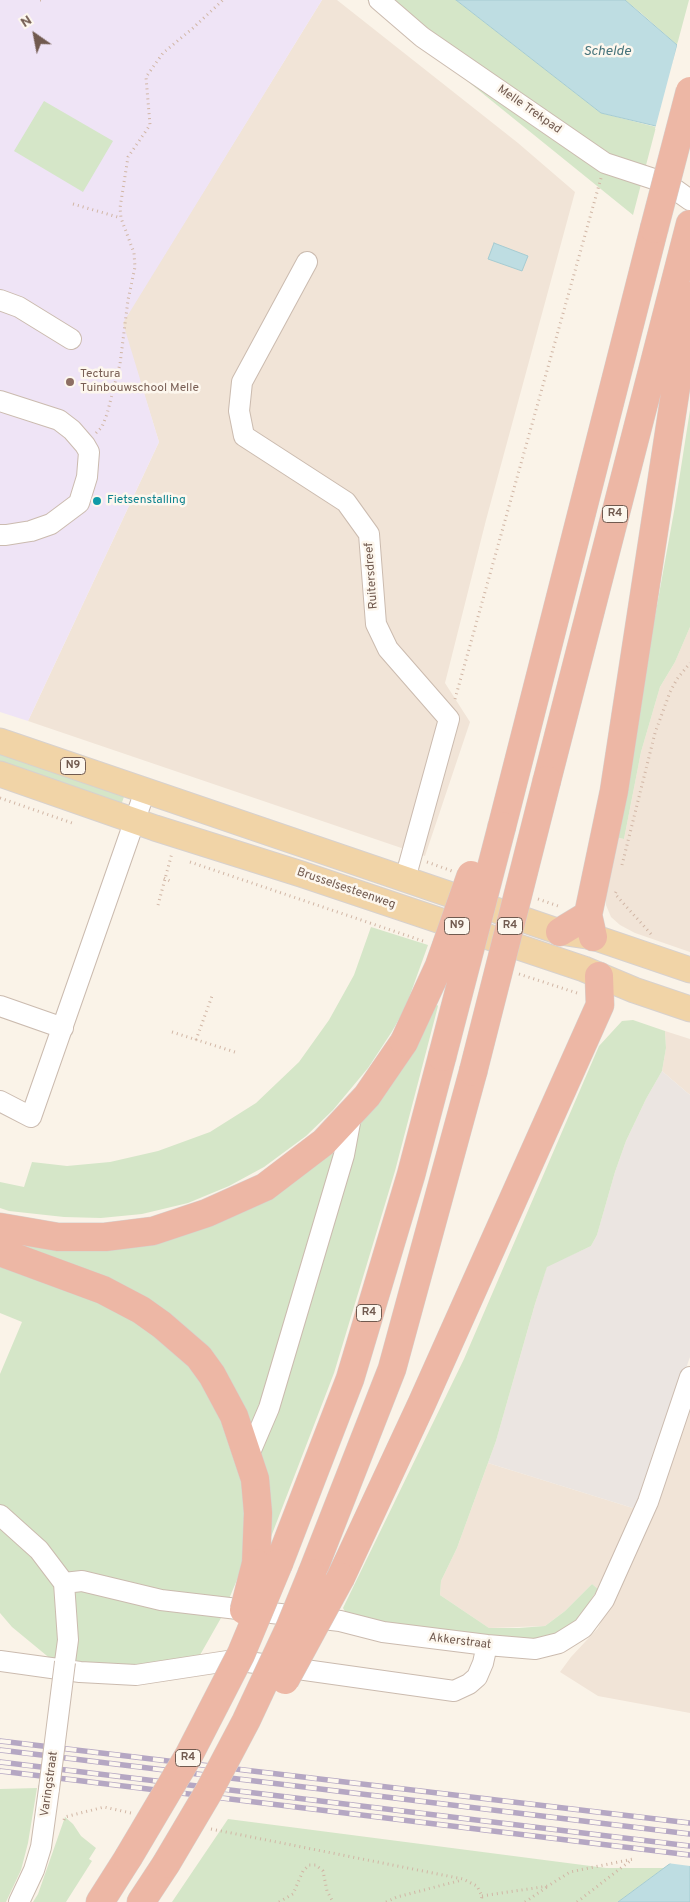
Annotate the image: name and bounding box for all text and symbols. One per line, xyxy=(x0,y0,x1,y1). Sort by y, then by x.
north arrow xyxy=(10,10,60,60)
text: N xyxy=(18,12,35,32)
water label: Schelde xyxy=(583,44,631,60)
street label: Melle Trekpad xyxy=(494,83,564,137)
place label: Tectura Tuinbouwschool Melle xyxy=(80,368,199,396)
marker: Tectura Tuinbouwschool Melle xyxy=(64,376,76,388)
place label: Fietsenstalling xyxy=(107,494,186,508)
marker: Fietsenstalling xyxy=(91,495,103,507)
road number: R4 xyxy=(602,506,628,522)
street label: Ruitersdreef xyxy=(362,542,382,610)
road number: N9 xyxy=(60,758,86,774)
street label: Brusselsesteenweg xyxy=(295,865,397,913)
road number: N9 xyxy=(444,918,470,934)
road number: R4 xyxy=(498,918,522,934)
road number: R4 xyxy=(356,1305,382,1322)
street label: Akkerstraat xyxy=(428,1631,492,1653)
street label: Varingstraat xyxy=(38,1750,62,1818)
road number: R4 xyxy=(176,1750,200,1766)

